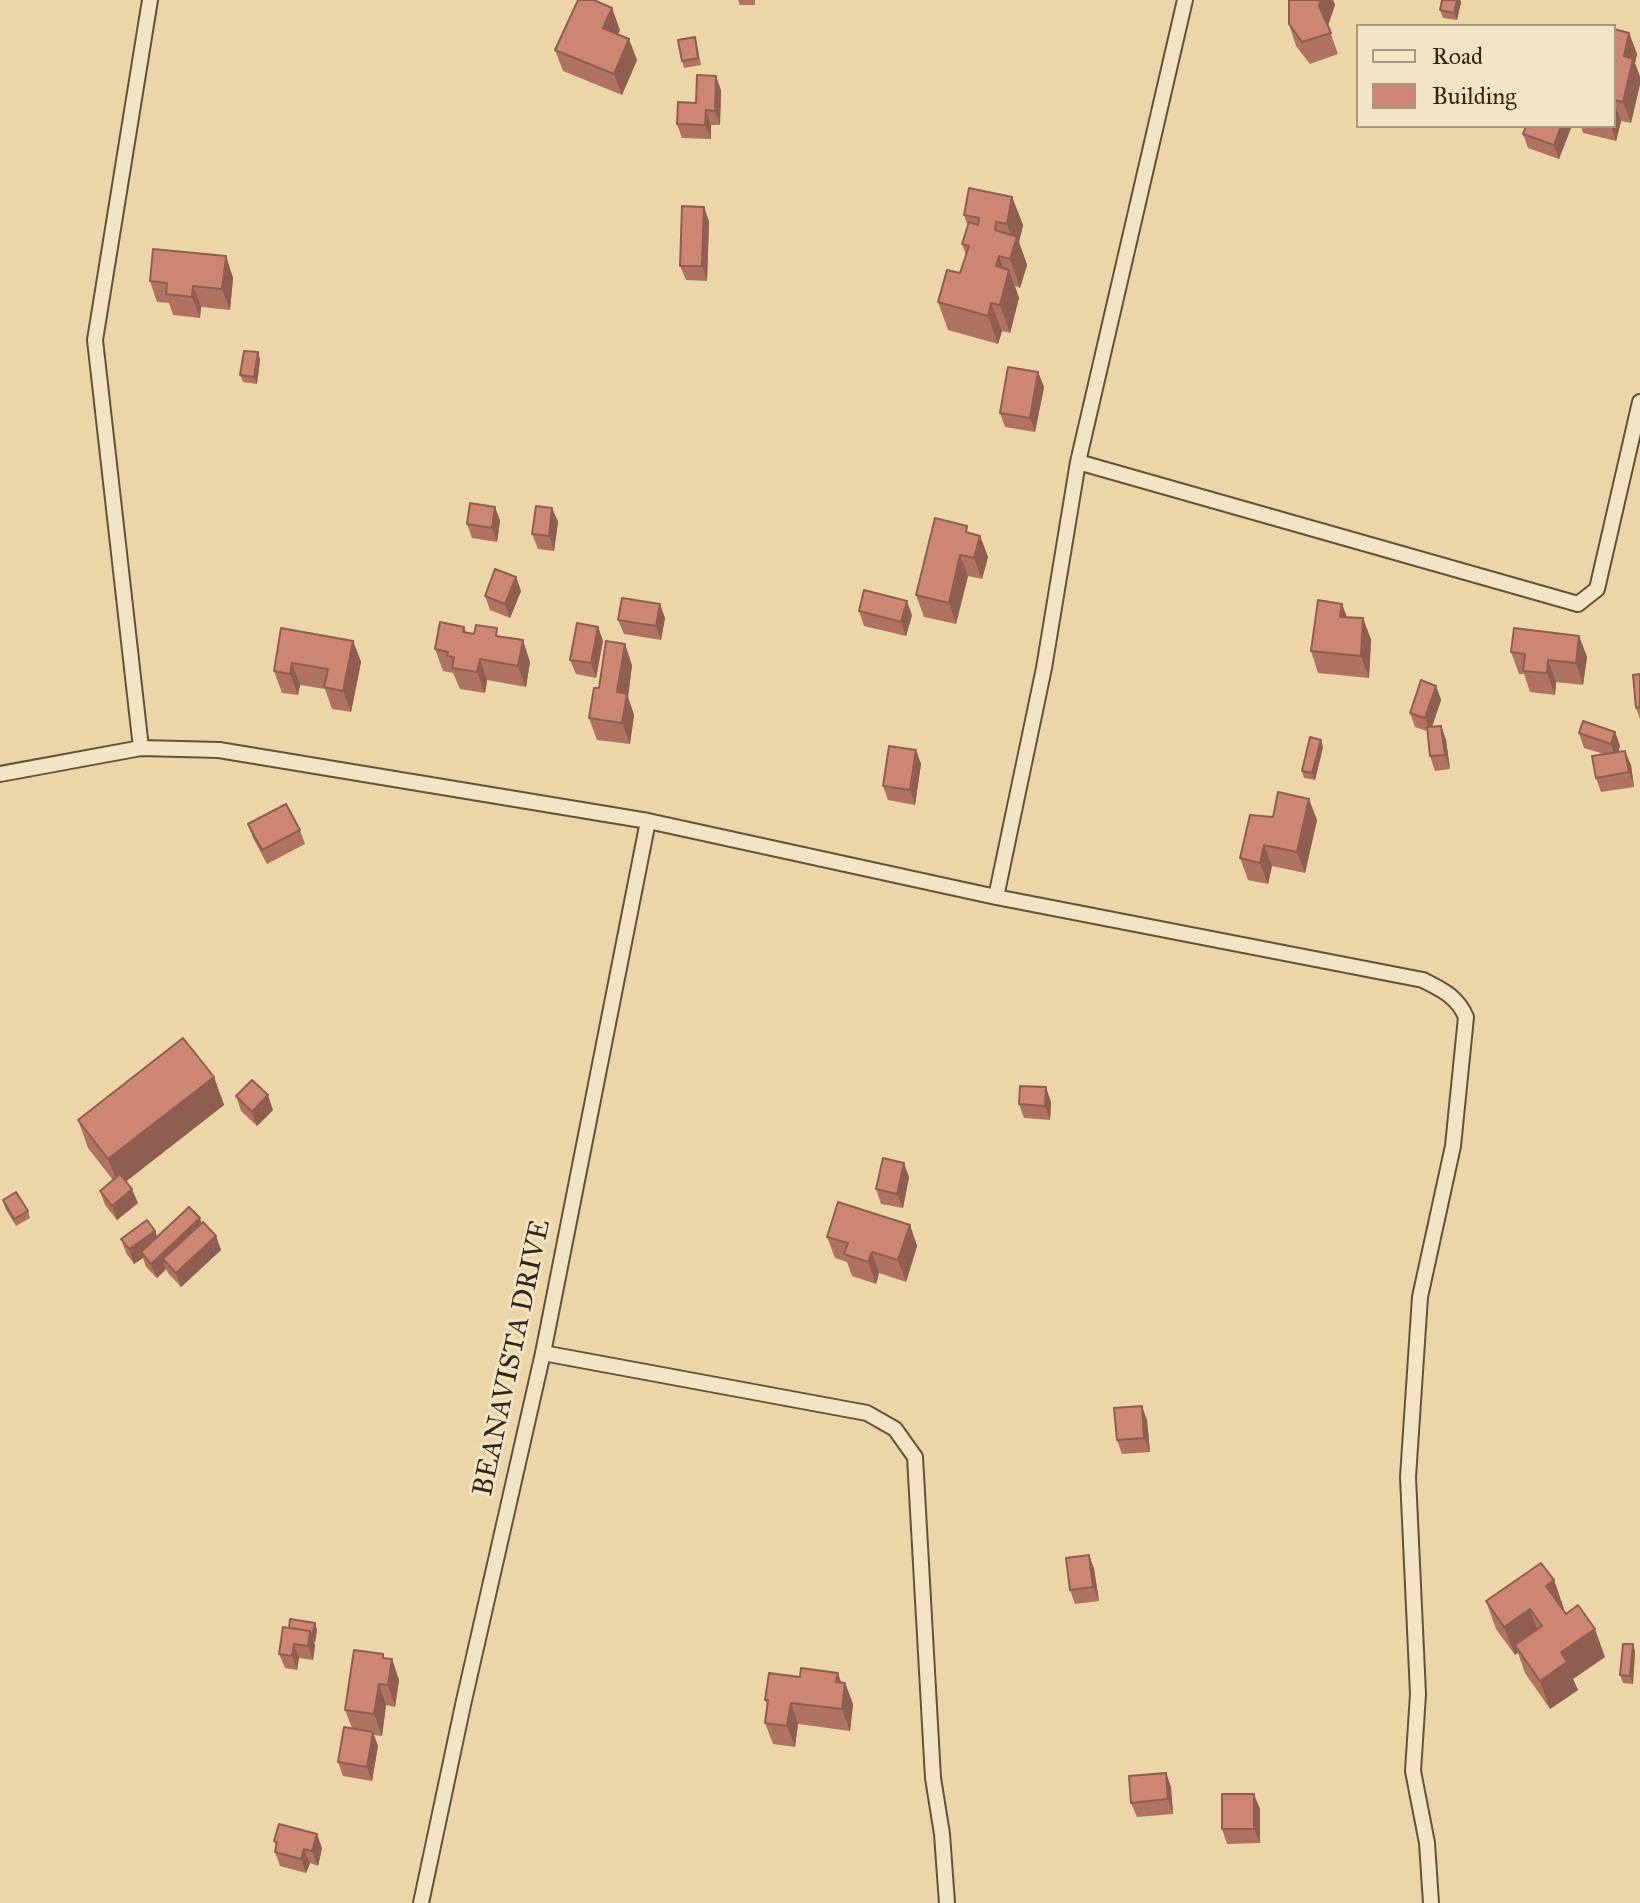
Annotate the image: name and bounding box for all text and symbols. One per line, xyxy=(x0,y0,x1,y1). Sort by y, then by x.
legend xyxy=(1356,24,1616,128)
text: Road xyxy=(1432,41,1483,71)
text: Building xyxy=(1432,81,1517,111)
street label: BEANAVISTA DRIVE xyxy=(467,1217,559,1499)

